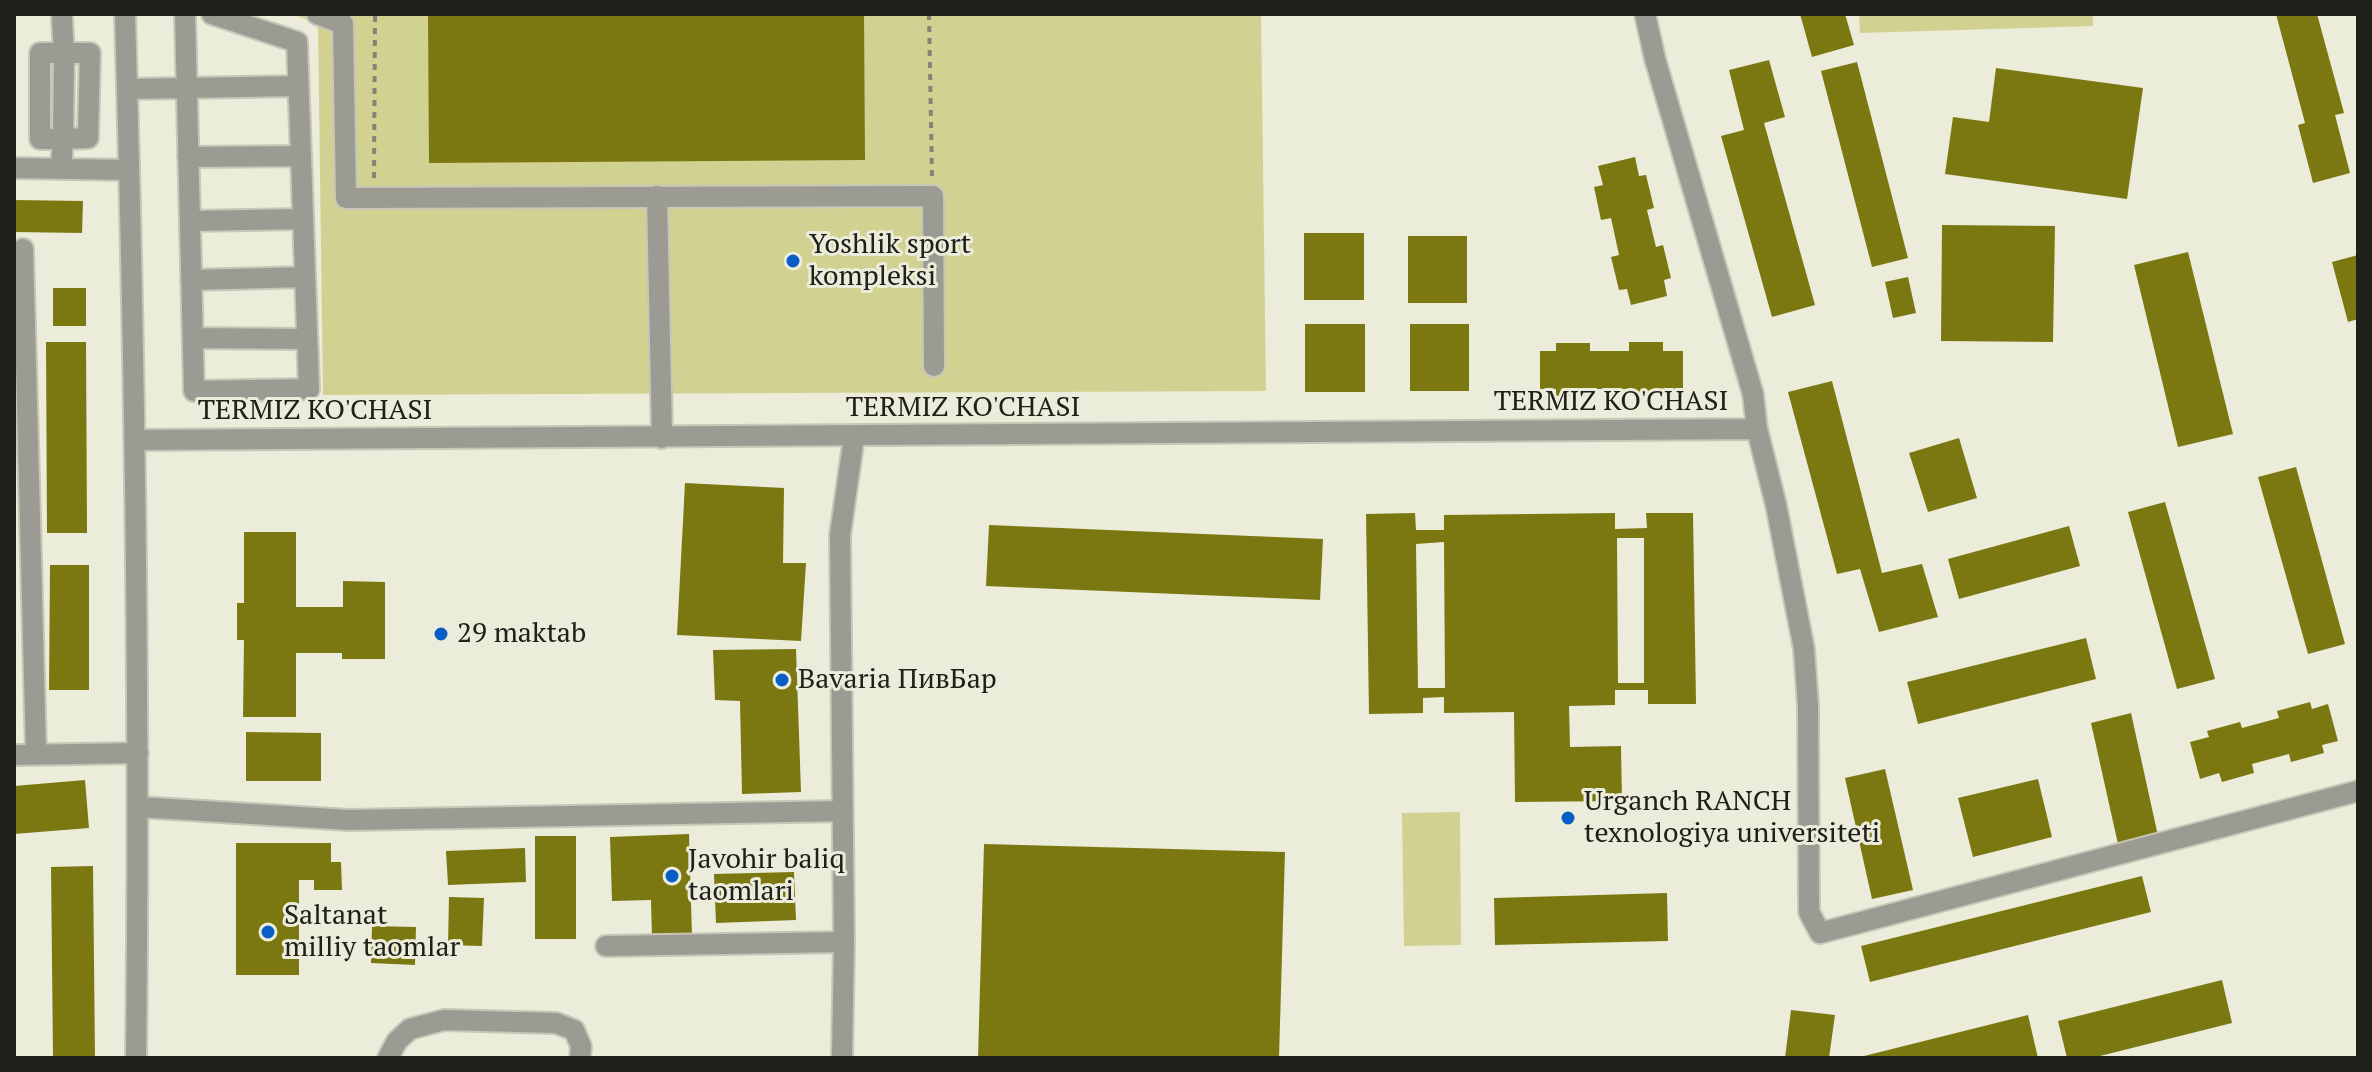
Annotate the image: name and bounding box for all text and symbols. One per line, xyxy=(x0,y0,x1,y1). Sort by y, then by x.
place label: Yoshlik sport kompleksi xyxy=(809,228,971,294)
marker: Yoshlik sport kompleksi xyxy=(784,252,802,270)
street label: TERMIZ KO'CHASI xyxy=(1494,385,1728,419)
street label: TERMIZ KO'CHASI xyxy=(846,391,1080,425)
street label: TERMIZ KO'CHASI xyxy=(198,394,432,428)
place label: 29 maktab xyxy=(457,617,586,651)
marker: 29 maktab xyxy=(432,625,450,643)
place label: Bavaria ПивБар xyxy=(798,663,997,697)
marker: Bavaria ПивБар xyxy=(773,671,791,689)
place label: Urganch RANCH texnologiya universiteti xyxy=(1584,785,1880,851)
marker: Urganch RANCH texnologiya universiteti xyxy=(1559,809,1577,827)
place label: Javohir baliq taomlari xyxy=(688,843,845,909)
marker: Javohir baliq taomlari xyxy=(663,867,681,885)
place label: Saltanat milliy taomlar xyxy=(284,899,460,965)
marker: Saltanat milliy taomlar xyxy=(259,923,277,941)

